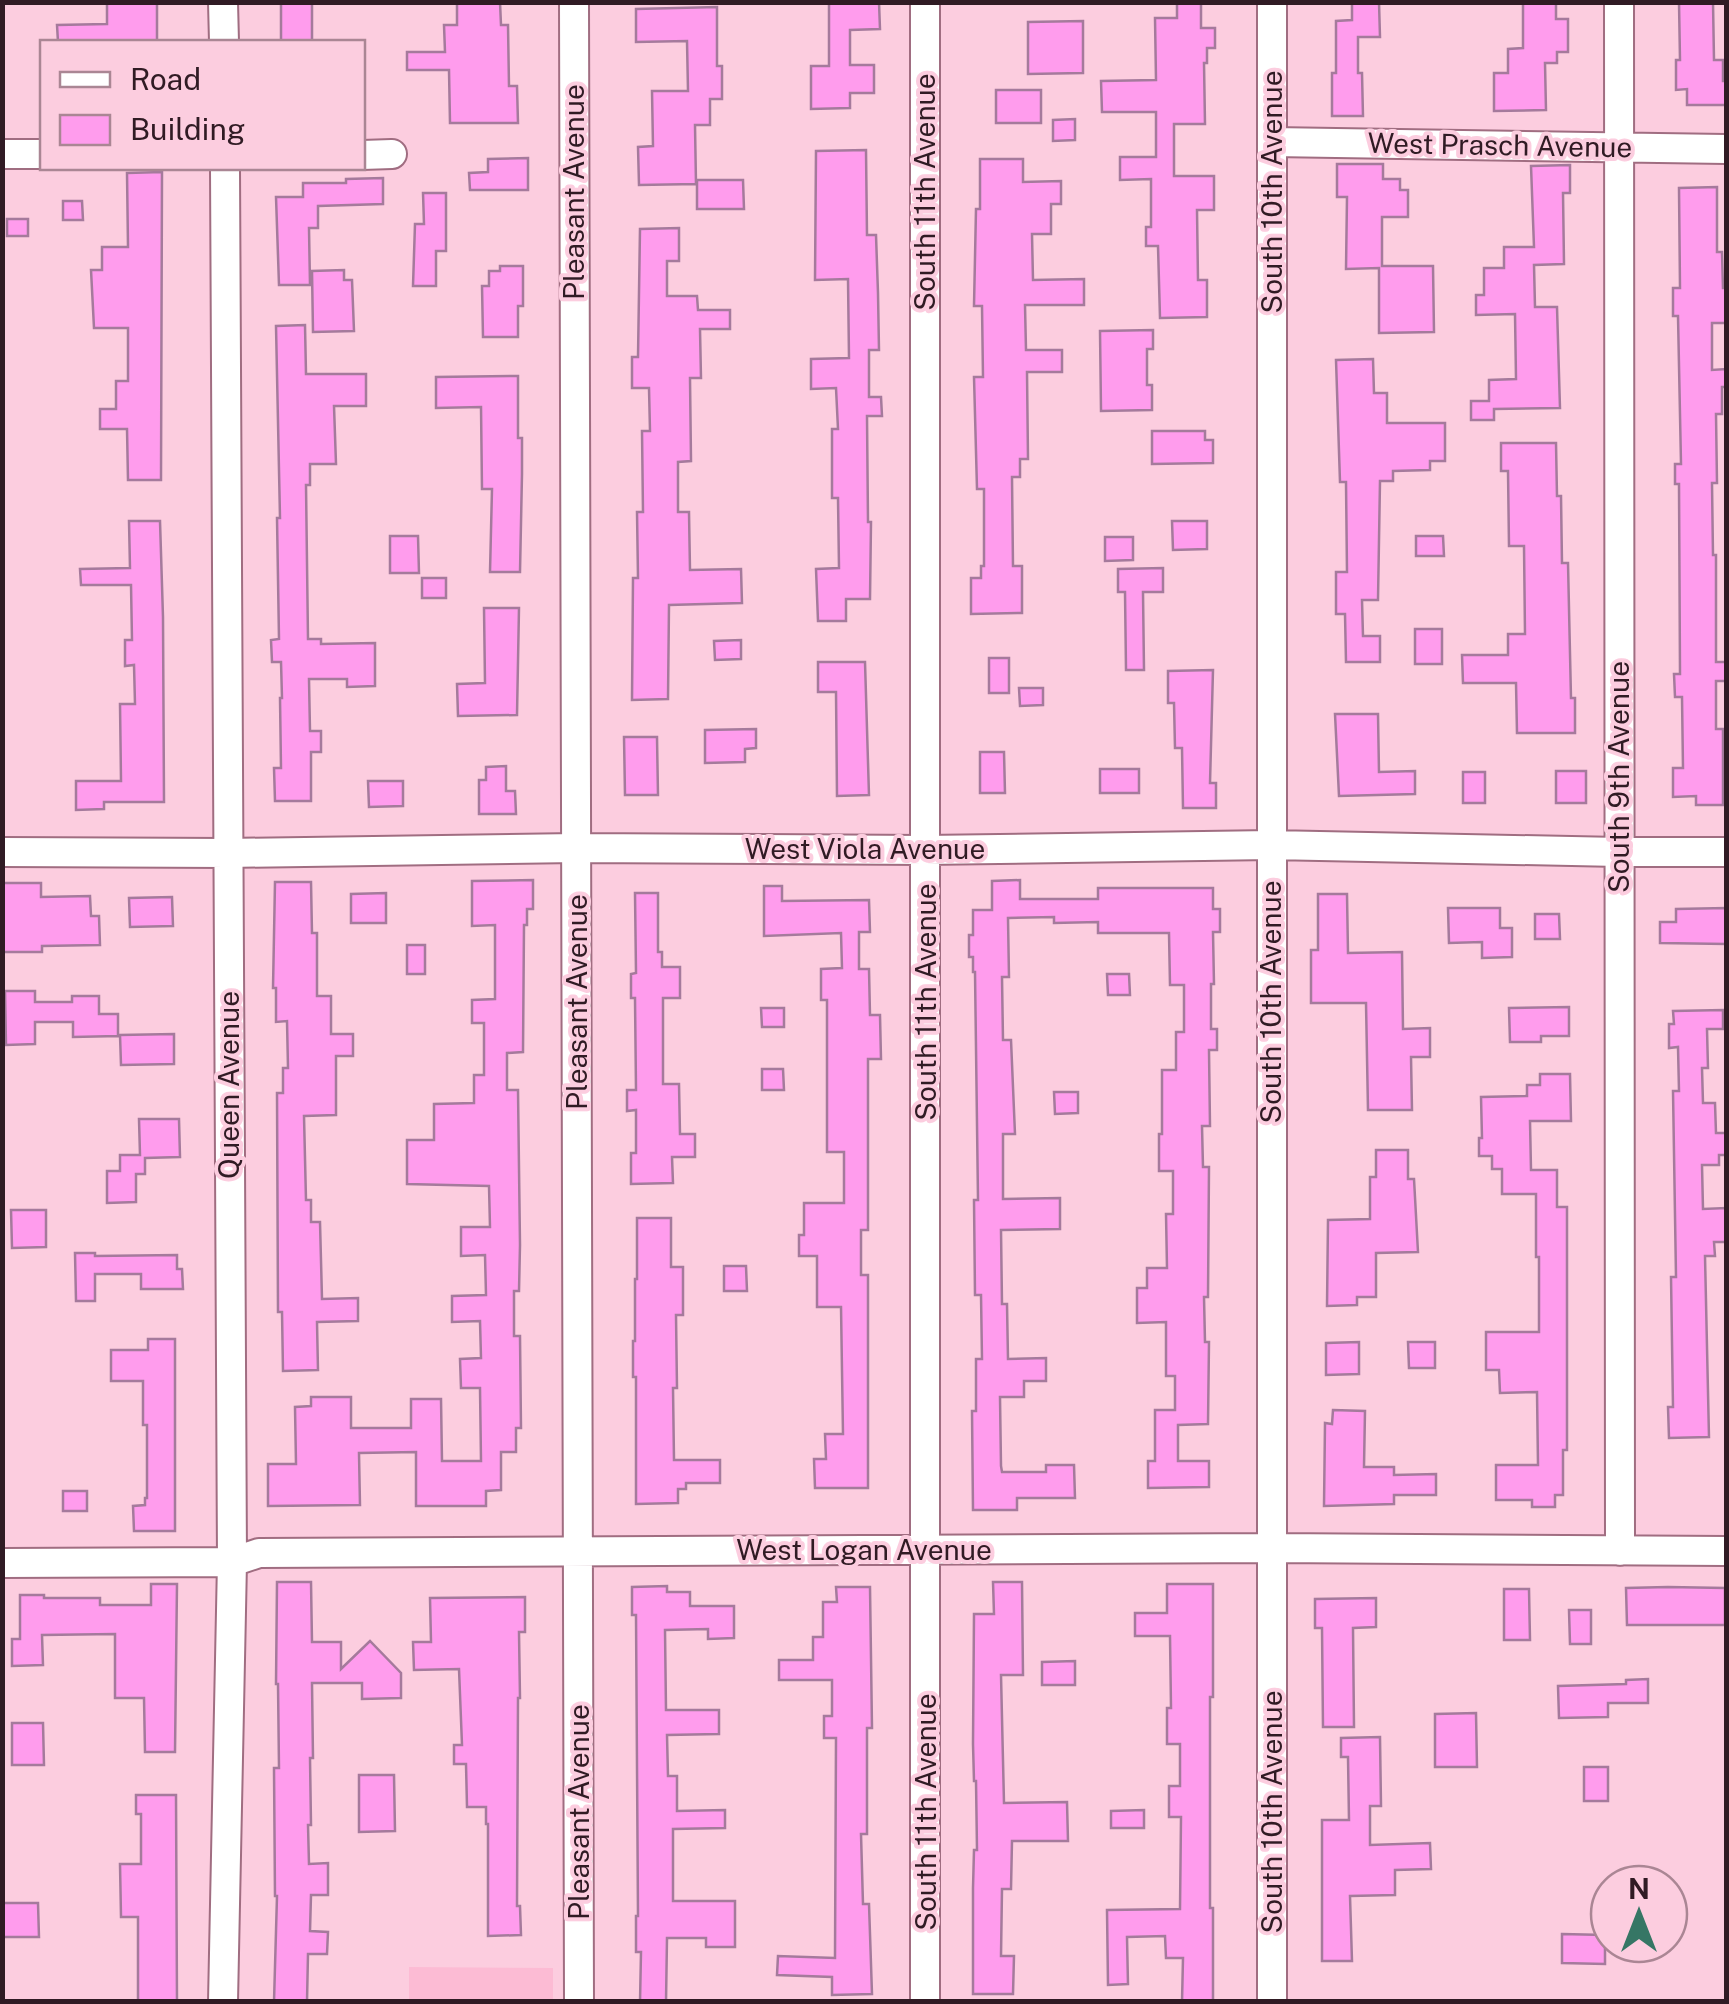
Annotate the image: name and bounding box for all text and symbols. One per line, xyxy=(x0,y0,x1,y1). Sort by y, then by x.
legend xyxy=(40,40,365,170)
text: Road xyxy=(130,61,201,97)
street label: South 10th Avenue xyxy=(1255,70,1288,314)
street label: South 11th Avenue xyxy=(908,73,941,311)
street label: Pleasant Avenue xyxy=(557,84,590,300)
text: Building xyxy=(130,111,245,147)
street label: West Prasch Avenue xyxy=(1367,126,1633,163)
street label: South 9th Avenue xyxy=(1602,661,1635,893)
street label: West Viola Avenue xyxy=(745,832,985,865)
street label: South 10th Avenue xyxy=(1254,880,1287,1124)
street label: South 11th Avenue xyxy=(909,883,942,1121)
street label: Pleasant Avenue xyxy=(560,894,593,1110)
street label: Queen Avenue xyxy=(212,991,245,1179)
street label: West Logan Avenue xyxy=(736,1533,992,1566)
street label: South 10th Avenue xyxy=(1255,1690,1288,1934)
street label: South 11th Avenue xyxy=(909,1693,942,1931)
street label: Pleasant Avenue xyxy=(562,1704,595,1920)
north arrow xyxy=(1589,1864,1689,1964)
text: N xyxy=(1628,1872,1650,1905)

